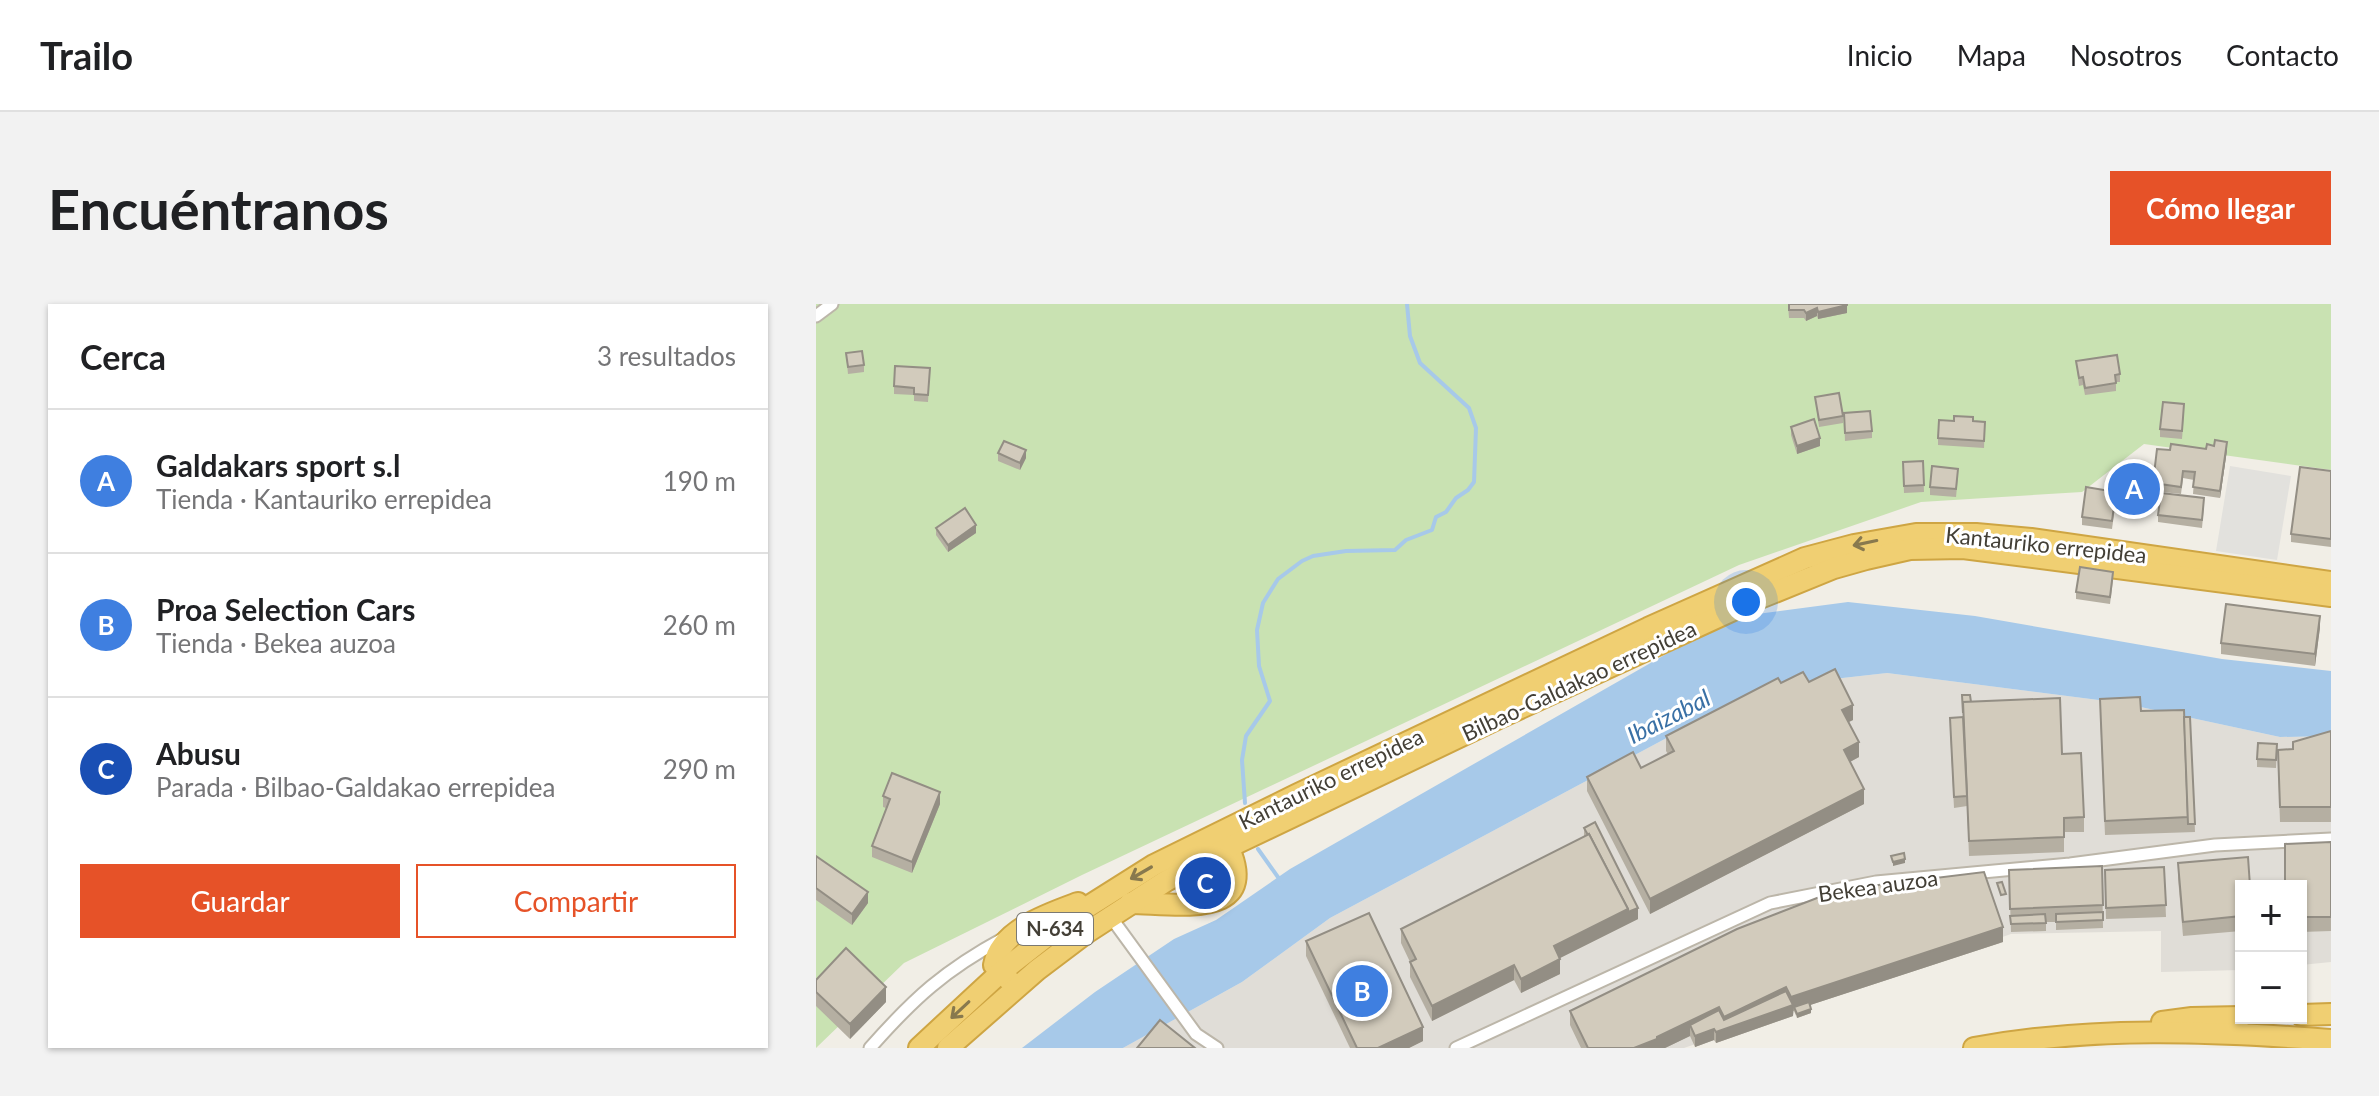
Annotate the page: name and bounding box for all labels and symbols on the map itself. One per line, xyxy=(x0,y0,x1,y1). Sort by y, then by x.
pin: A xyxy=(2108,459,2160,519)
street label: Kantauriko errepidea xyxy=(1944,521,2148,568)
one-way arrow xyxy=(1853,536,1878,551)
your location xyxy=(1726,582,1766,622)
street label: Bilbao-Galdakao errepidea xyxy=(1457,614,1700,747)
water label: Ibaizabal xyxy=(1622,682,1715,749)
street label: Kantauriko errepidea xyxy=(1234,722,1427,835)
pin: C xyxy=(1179,853,1231,913)
street label: Bekea auzoa xyxy=(1816,864,1940,907)
one-way arrow xyxy=(1130,865,1153,881)
road number: N-634 xyxy=(1017,913,1093,945)
pin: B xyxy=(1336,961,1388,1021)
one-way arrow xyxy=(950,1000,970,1019)

